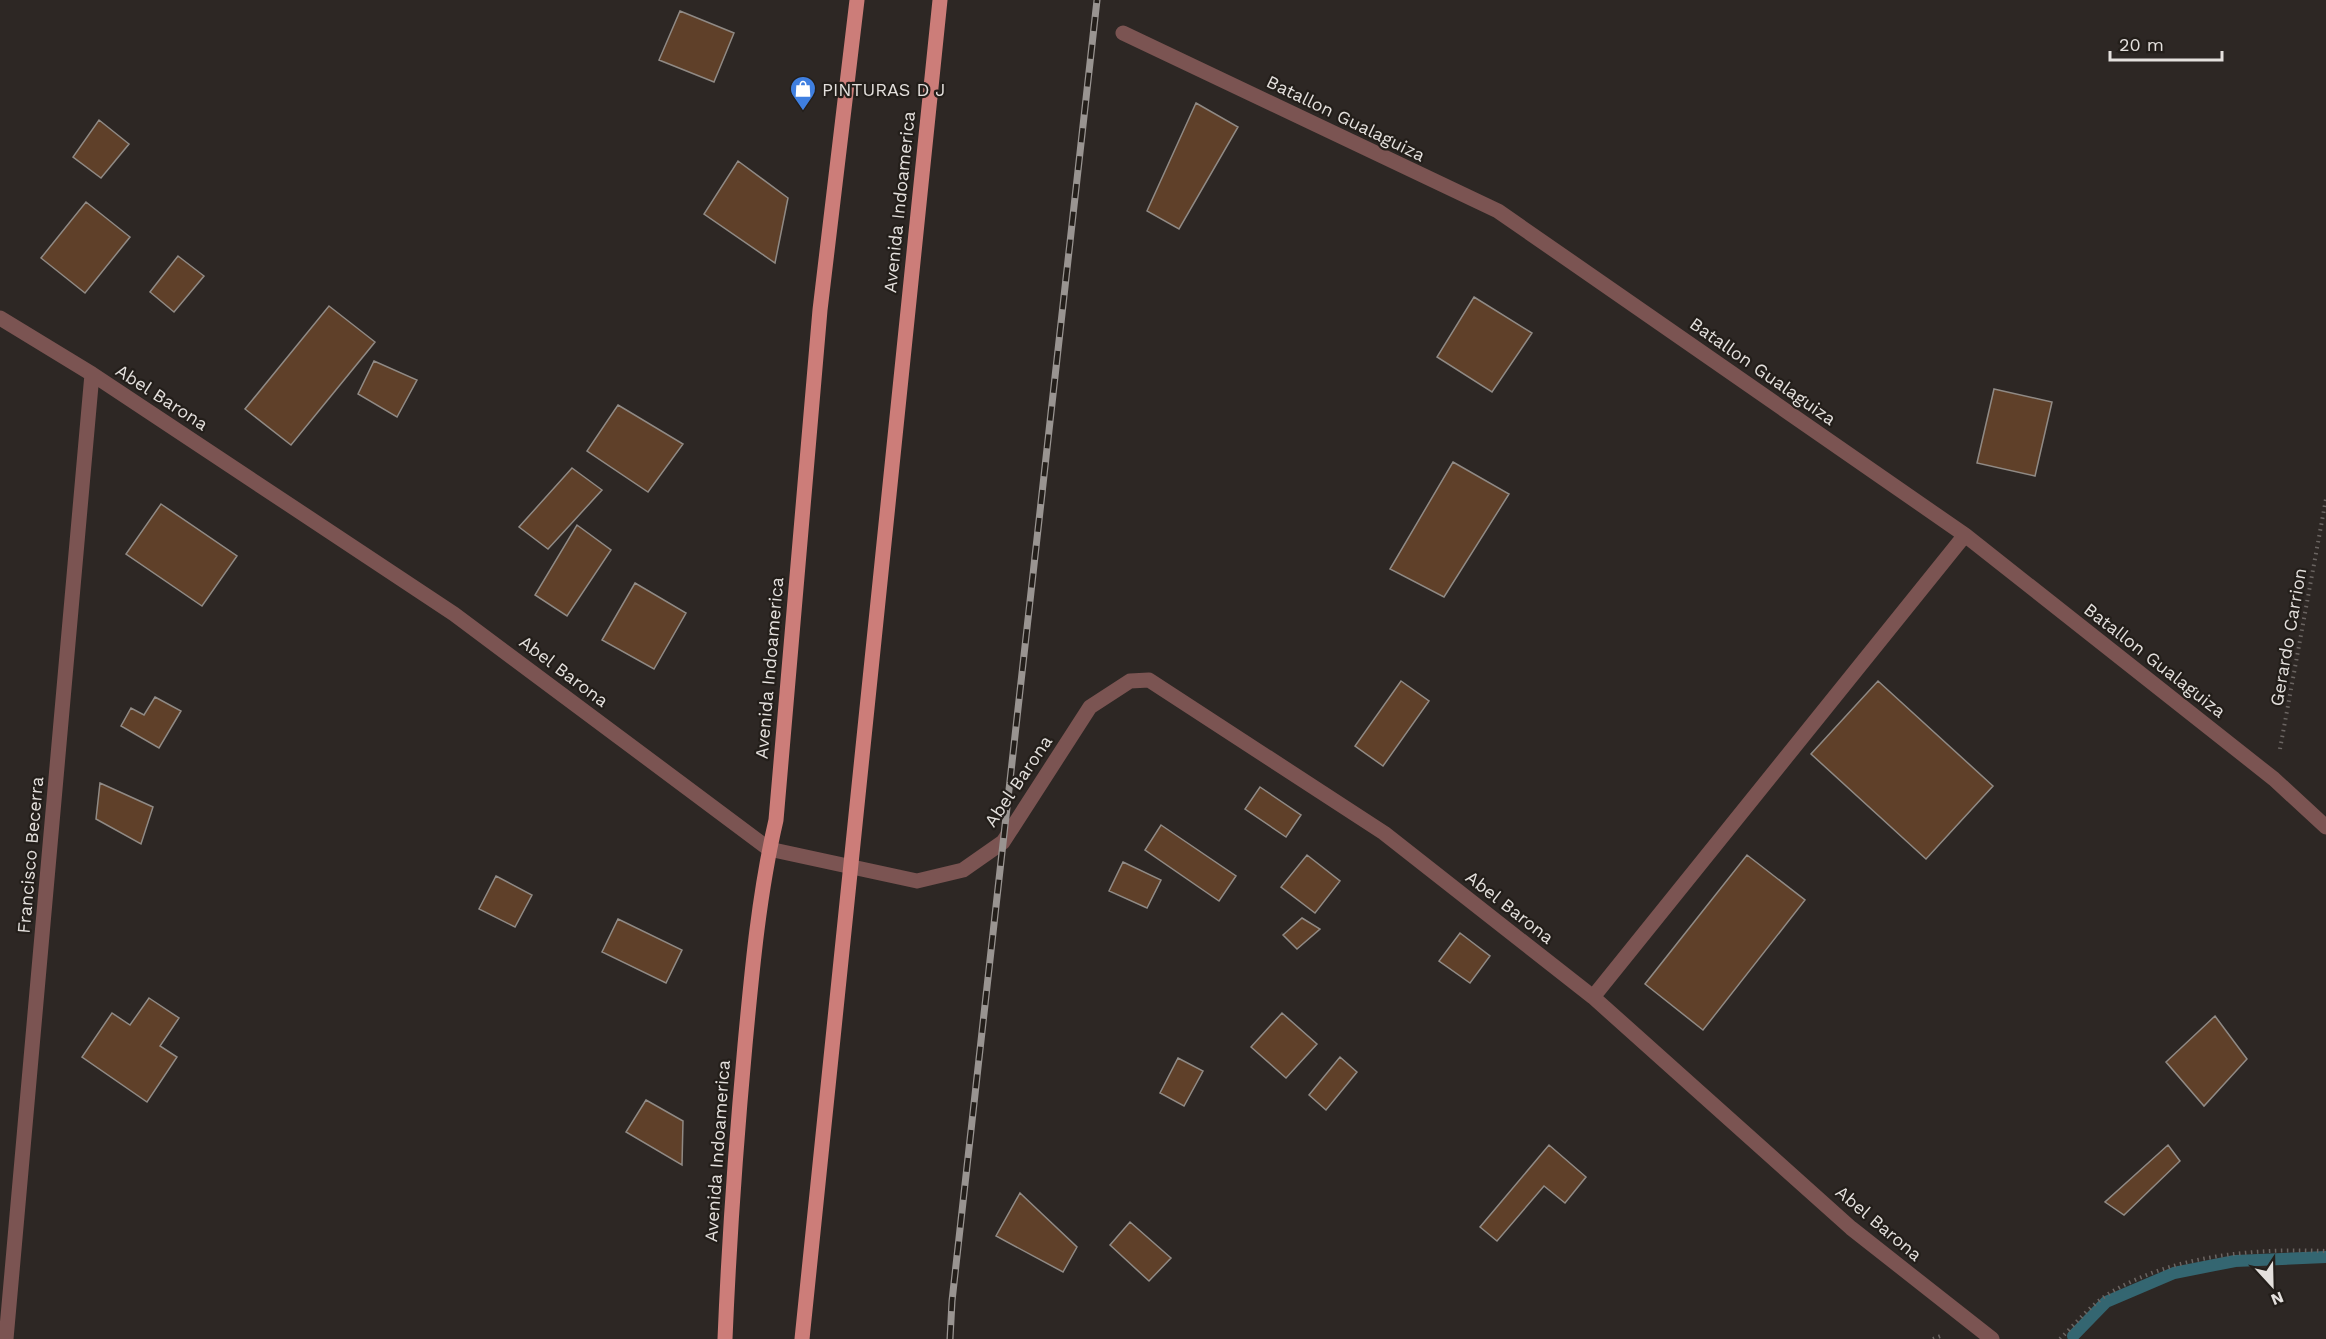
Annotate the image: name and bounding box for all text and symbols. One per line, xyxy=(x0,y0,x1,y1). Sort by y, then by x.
scale bar xyxy=(2110,24,2222,62)
text: 20 m xyxy=(2119,34,2164,55)
street label: Batallon Gualaguiza xyxy=(1263,70,1429,166)
shop icon: PINTURAS D J xyxy=(788,74,818,112)
place label: PINTURAS D J xyxy=(822,79,945,100)
street label: Avenida Indoamerica xyxy=(879,110,919,294)
street label: Batallon Gualaguiza xyxy=(1686,313,1840,429)
street label: Abel Barona xyxy=(112,359,212,435)
street label: Gerardo Carrion xyxy=(2266,566,2310,708)
street label: Avenida Indoamerica xyxy=(751,576,787,760)
street label: Batallon Gualaguiza xyxy=(2080,598,2230,722)
street label: Abel Barona xyxy=(515,631,613,711)
street label: Abel Barona xyxy=(980,731,1056,831)
street label: Francisco Becerra xyxy=(13,776,47,934)
street label: Abel Barona xyxy=(1462,866,1558,948)
street label: Avenida Indoamerica xyxy=(700,1059,734,1243)
street label: Abel Barona xyxy=(1832,1181,1926,1265)
north arrow xyxy=(2242,1255,2302,1315)
text: N xyxy=(2268,1287,2286,1309)

